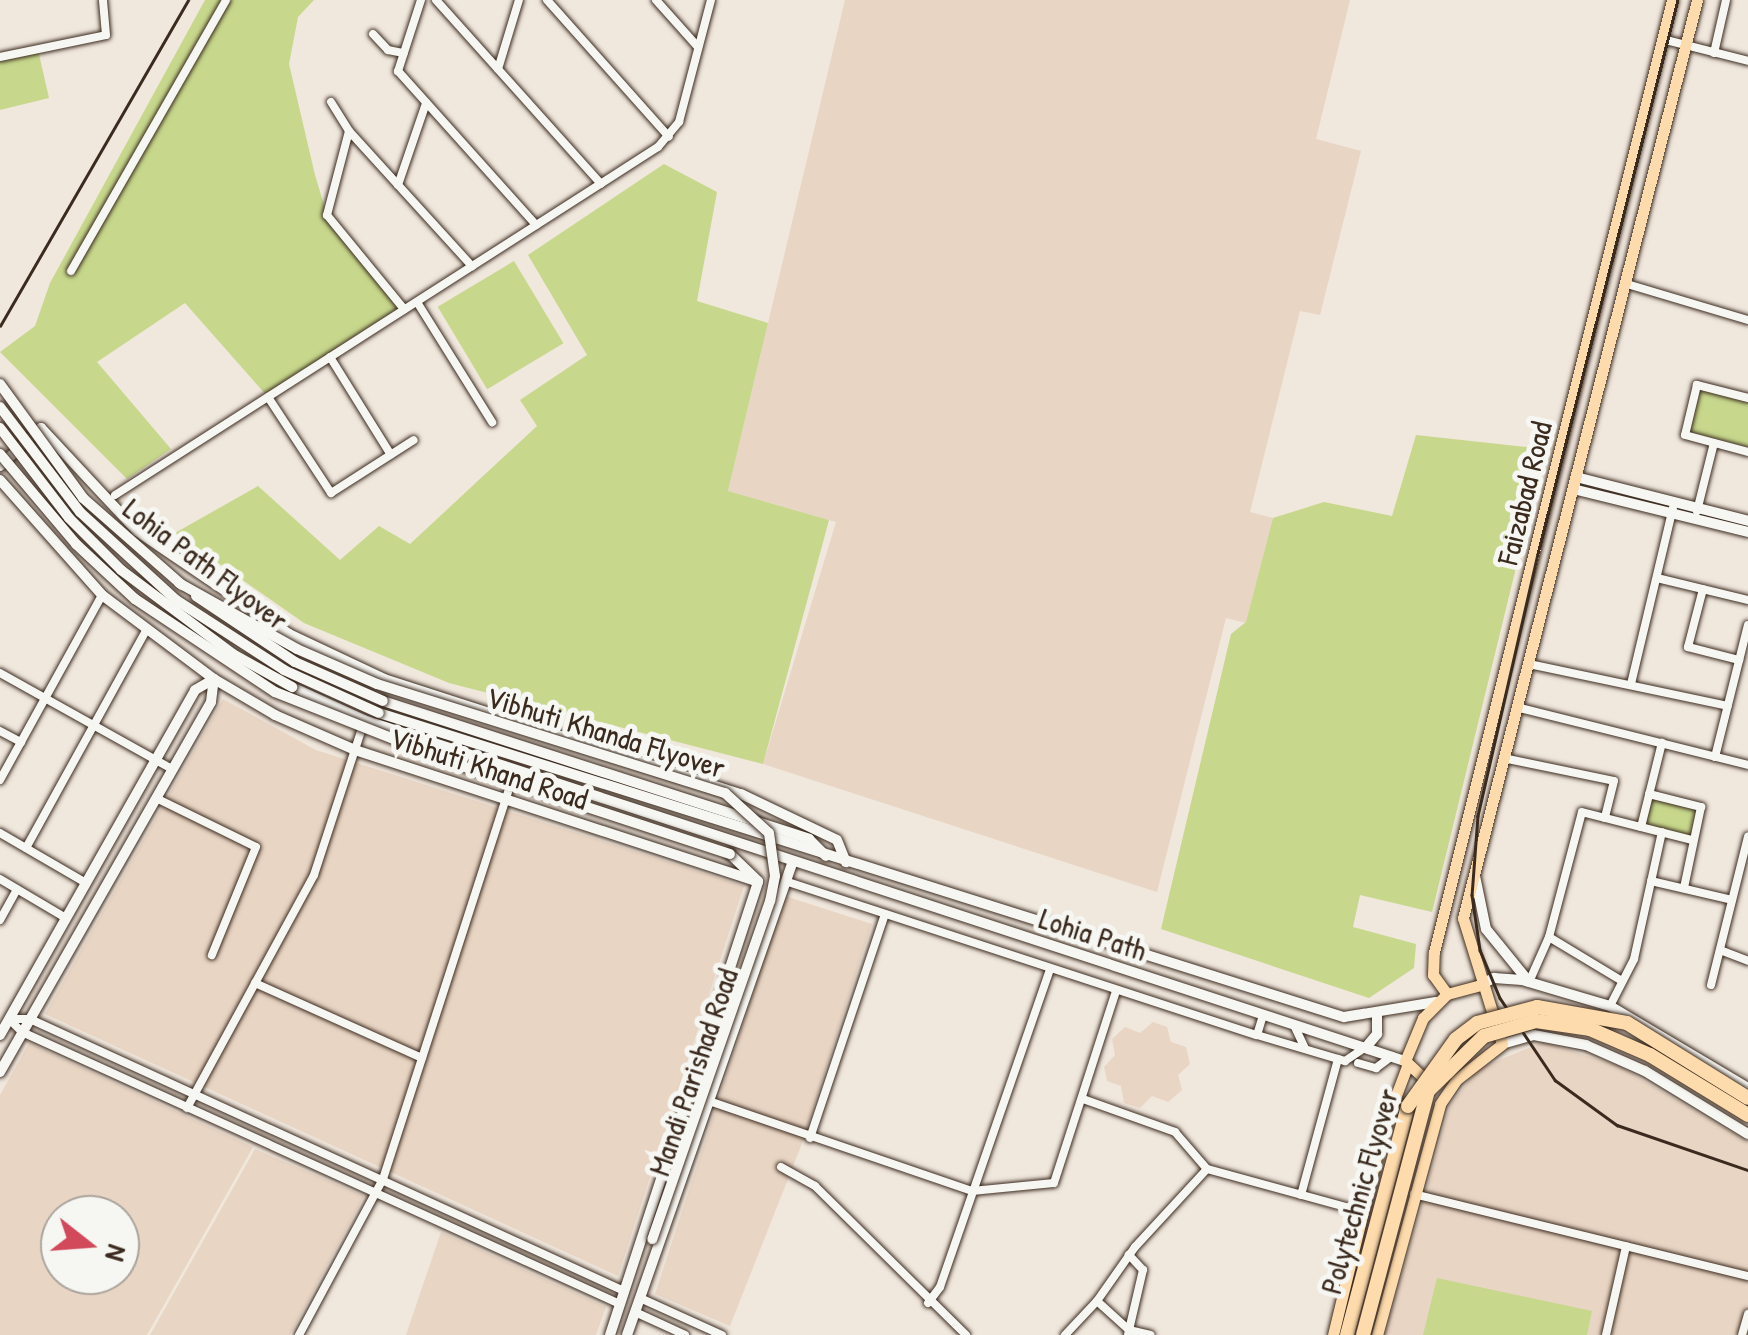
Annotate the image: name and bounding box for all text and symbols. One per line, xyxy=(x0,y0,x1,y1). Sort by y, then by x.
street label: Faizabad Road xyxy=(1489,418,1559,568)
street label: Lohia Path Flyover xyxy=(117,490,295,638)
street label: Vibhuti Khanda Flyover xyxy=(482,679,730,785)
street label: Vibhuti Khand Road xyxy=(386,719,592,817)
street label: Lohia Path xyxy=(1035,900,1151,968)
street label: Mandi Parishad Road xyxy=(641,964,745,1180)
street label: Polytechnic Flyover xyxy=(1312,1084,1406,1298)
north arrow xyxy=(40,1195,140,1295)
text: N xyxy=(96,1241,137,1266)

